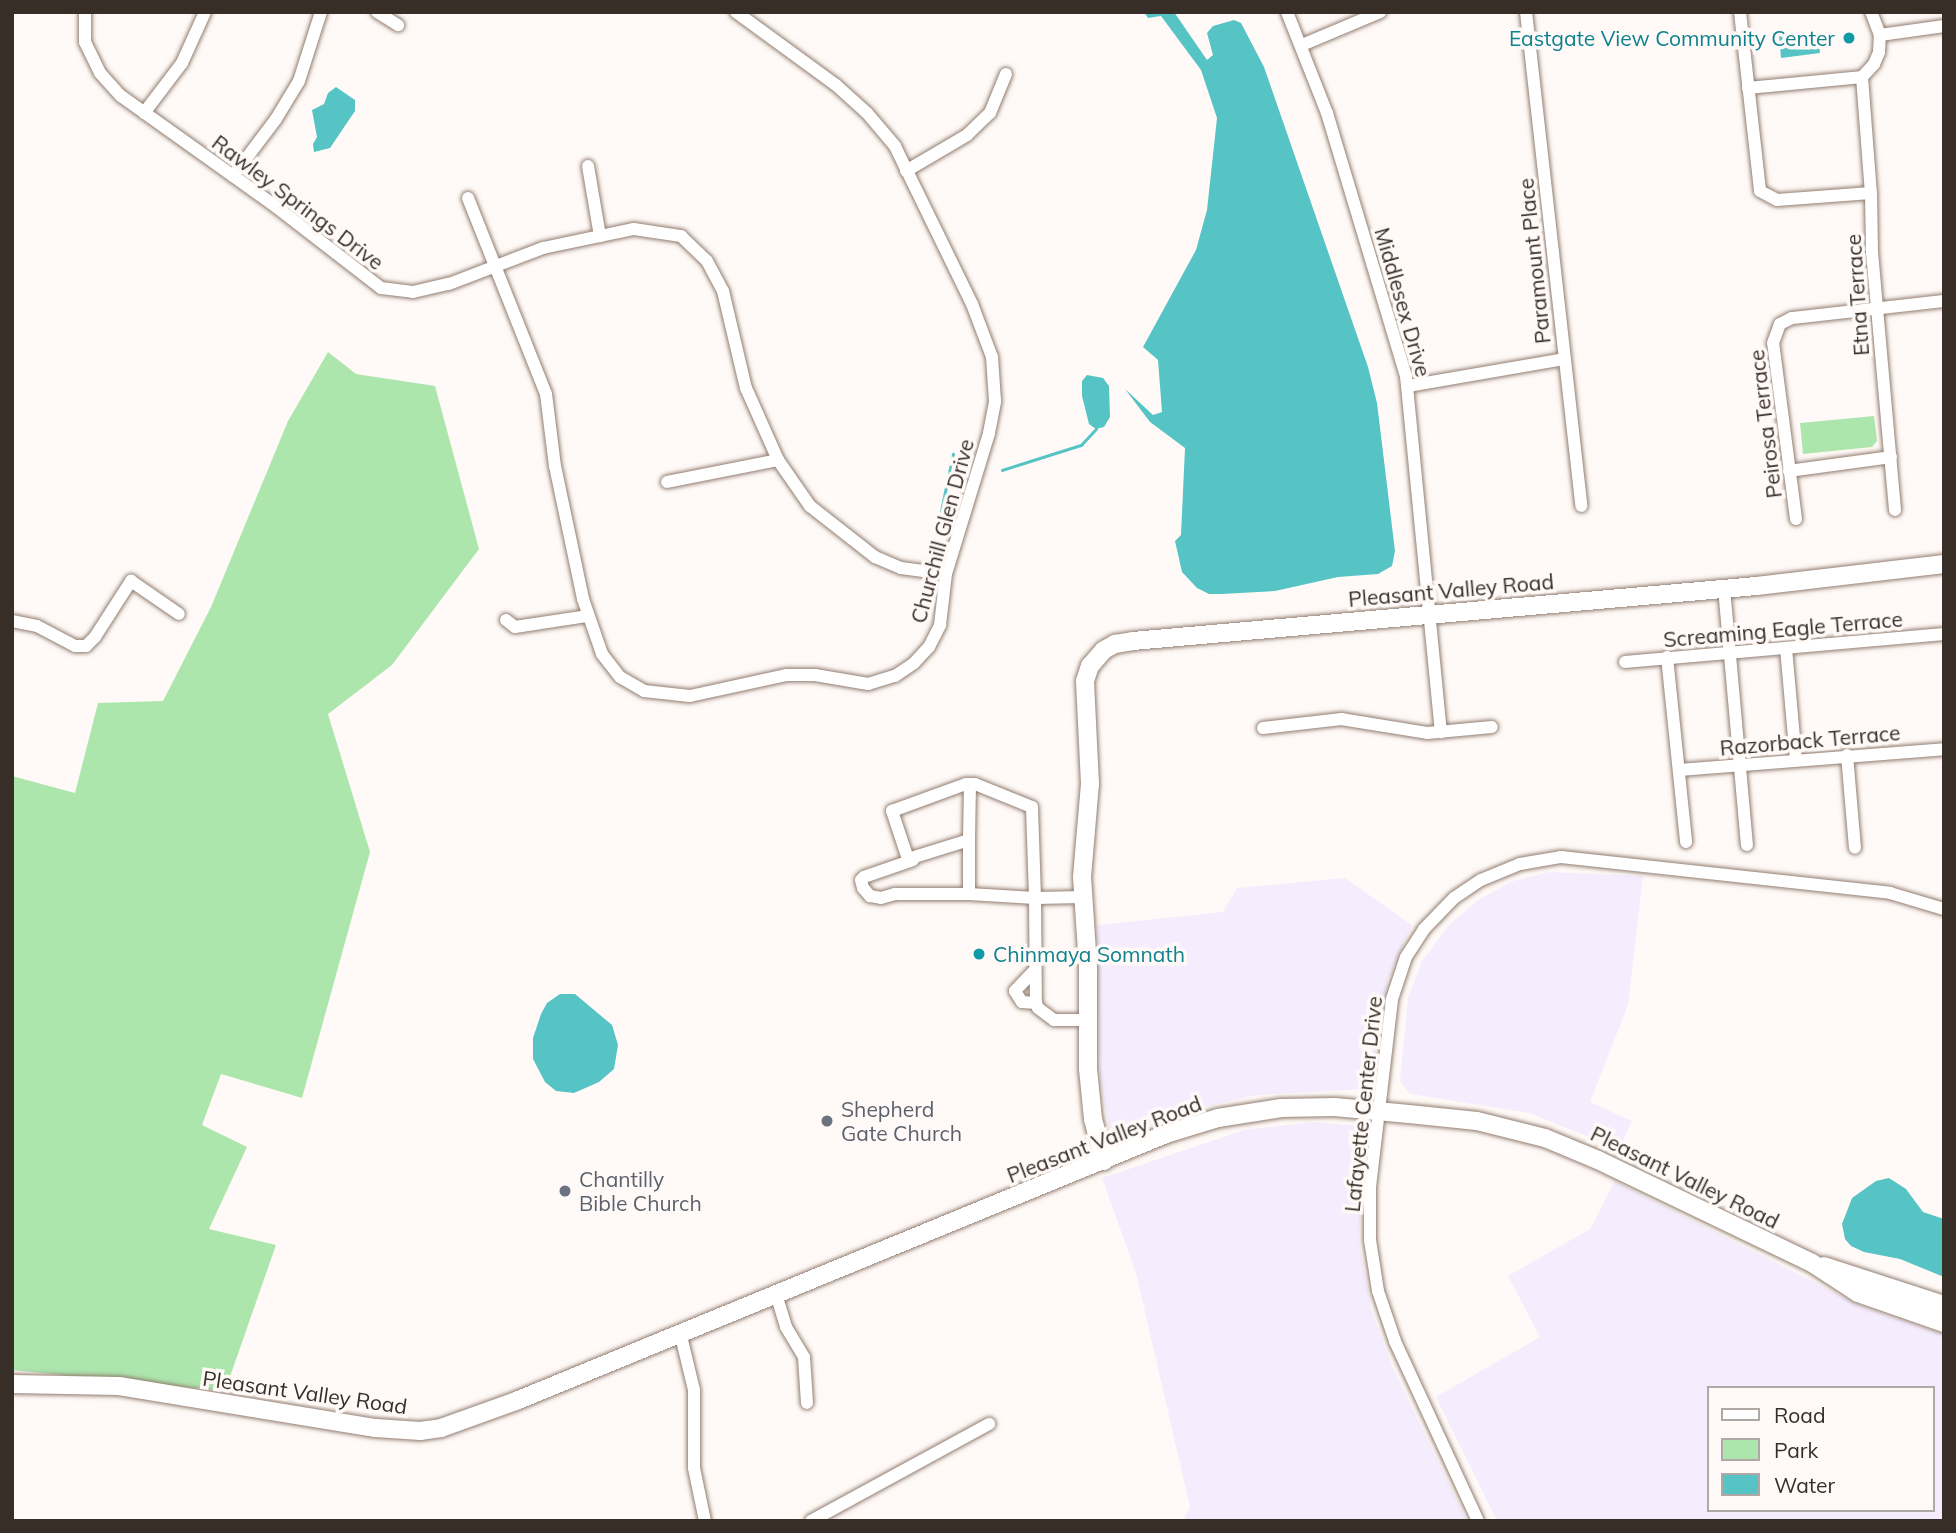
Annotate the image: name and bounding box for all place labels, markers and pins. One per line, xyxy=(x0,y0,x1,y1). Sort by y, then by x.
place label: Eastgate View Community Center xyxy=(1509,25,1835,51)
marker: Eastgate View Community Center xyxy=(1841,30,1857,46)
place label: Chinmaya Somnath xyxy=(993,941,1185,967)
marker: Chinmaya Somnath xyxy=(971,946,987,962)
place label: Shepherd Gate Church xyxy=(841,1096,962,1146)
marker: Shepherd Gate Church xyxy=(819,1113,835,1129)
place label: Chantilly Bible Church xyxy=(579,1166,702,1216)
marker: Chantilly Bible Church xyxy=(557,1183,573,1199)

